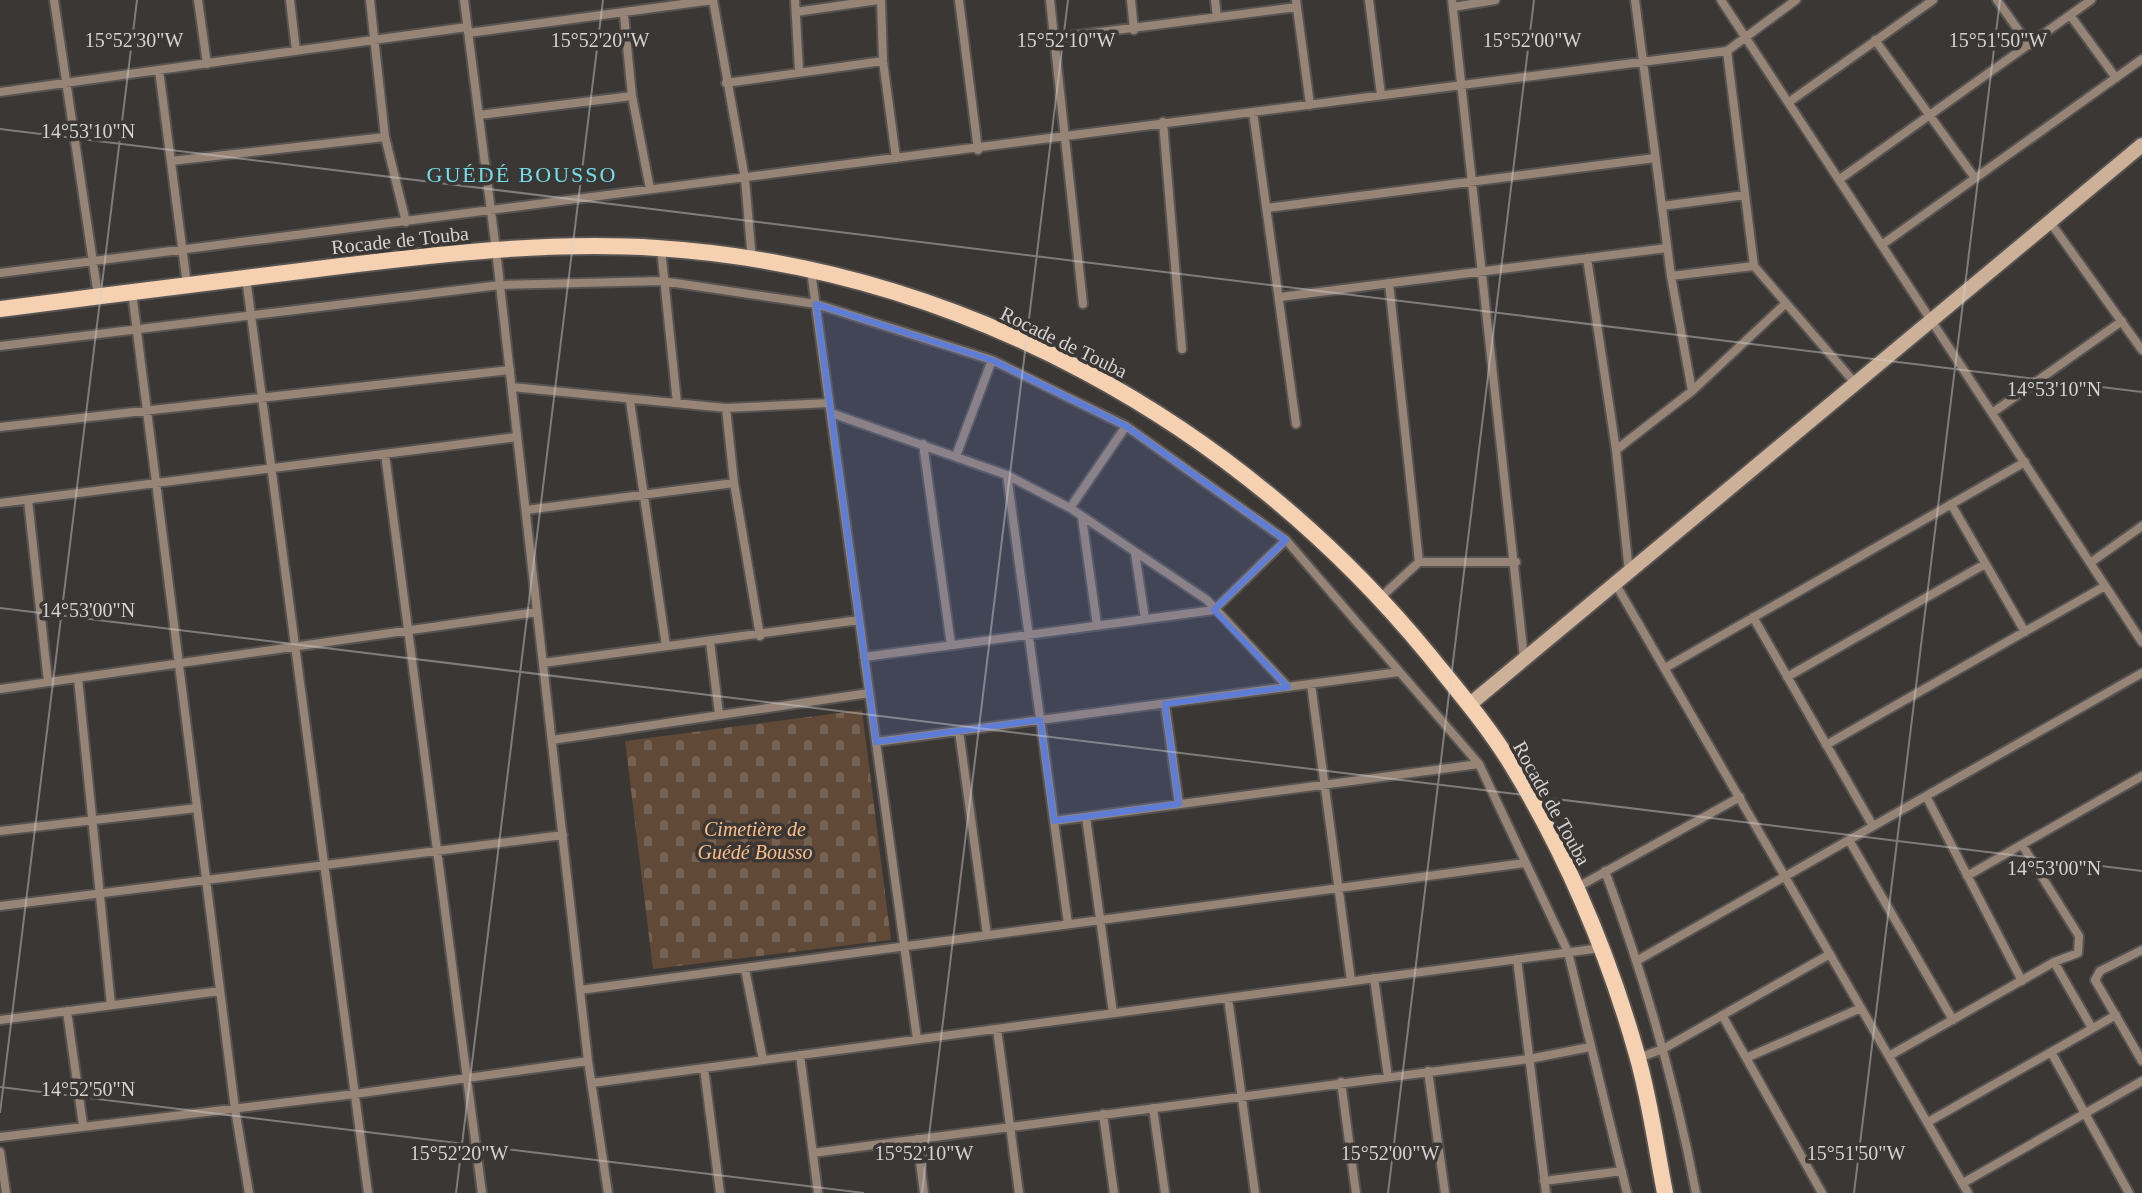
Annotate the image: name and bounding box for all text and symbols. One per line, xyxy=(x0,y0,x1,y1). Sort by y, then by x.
text: 15°52'30"W xyxy=(85,29,183,51)
text: 15°52'20"W xyxy=(551,29,649,51)
text: 15°52'10"W xyxy=(1017,29,1115,51)
text: 15°52'00"W xyxy=(1483,29,1581,51)
text: 15°51'50"W xyxy=(1949,29,2047,51)
text: 14°53'10"N xyxy=(41,120,135,142)
district label: GUÉDÉ BOUSSO xyxy=(427,162,617,187)
street label: Rocade de Touba xyxy=(330,222,470,258)
street label: Rocade de Touba xyxy=(997,302,1131,382)
text: 14°53'10"N xyxy=(2007,378,2101,400)
text: 14°53'00"N xyxy=(41,599,135,621)
street label: Rocade de Touba xyxy=(1509,737,1595,869)
park label: Cimetière de Guédé Bousso xyxy=(698,818,812,863)
text: 14°53'00"N xyxy=(2007,857,2101,879)
text: 14°52'50"N xyxy=(41,1078,135,1100)
text: 15°52'20"W xyxy=(410,1142,508,1164)
text: 15°52'10"W xyxy=(875,1142,973,1164)
text: 15°52'00"W xyxy=(1341,1142,1439,1164)
text: 15°51'50"W xyxy=(1807,1142,1905,1164)

